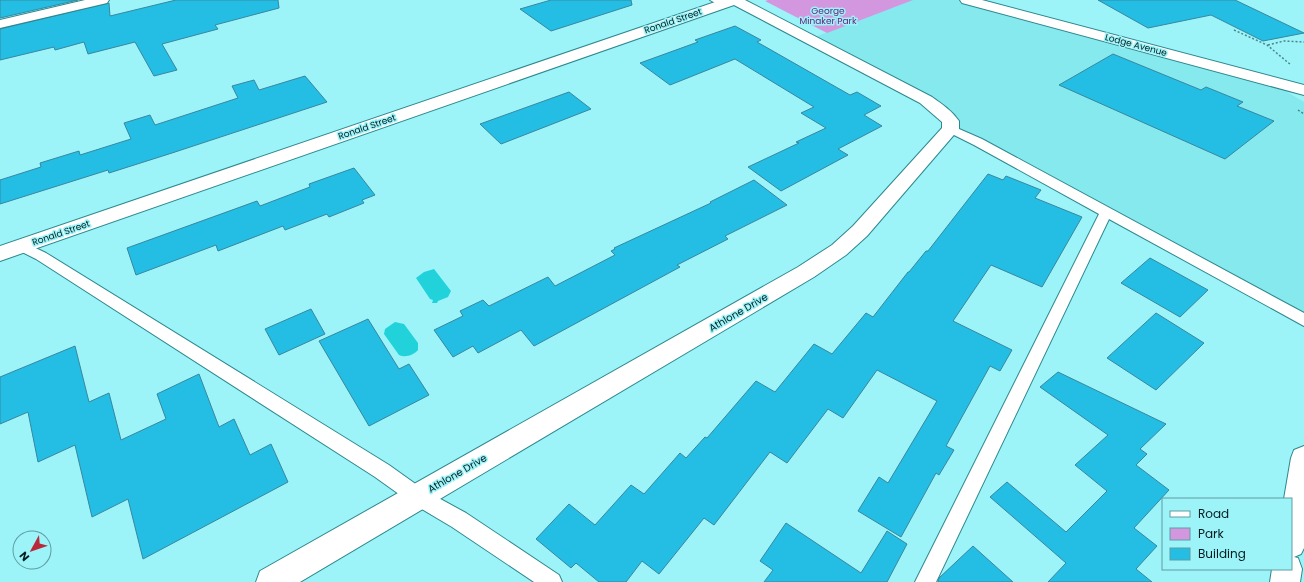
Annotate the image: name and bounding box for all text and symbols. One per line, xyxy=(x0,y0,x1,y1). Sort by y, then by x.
park label: George Minaker Park xyxy=(799,5,857,27)
street label: Ronald Street xyxy=(643,6,703,36)
street label: Lodge Avenue xyxy=(1104,31,1169,59)
street label: Ronald Street xyxy=(337,112,397,142)
street label: Ronald Street xyxy=(31,218,91,248)
street label: Athlone Drive xyxy=(706,289,771,335)
street label: Athlone Drive xyxy=(425,450,490,496)
legend xyxy=(1162,498,1292,570)
text: Road xyxy=(1198,505,1229,522)
text: Park xyxy=(1198,525,1225,542)
north arrow xyxy=(12,530,52,570)
text: Building xyxy=(1198,545,1246,562)
text: N xyxy=(16,548,33,565)

